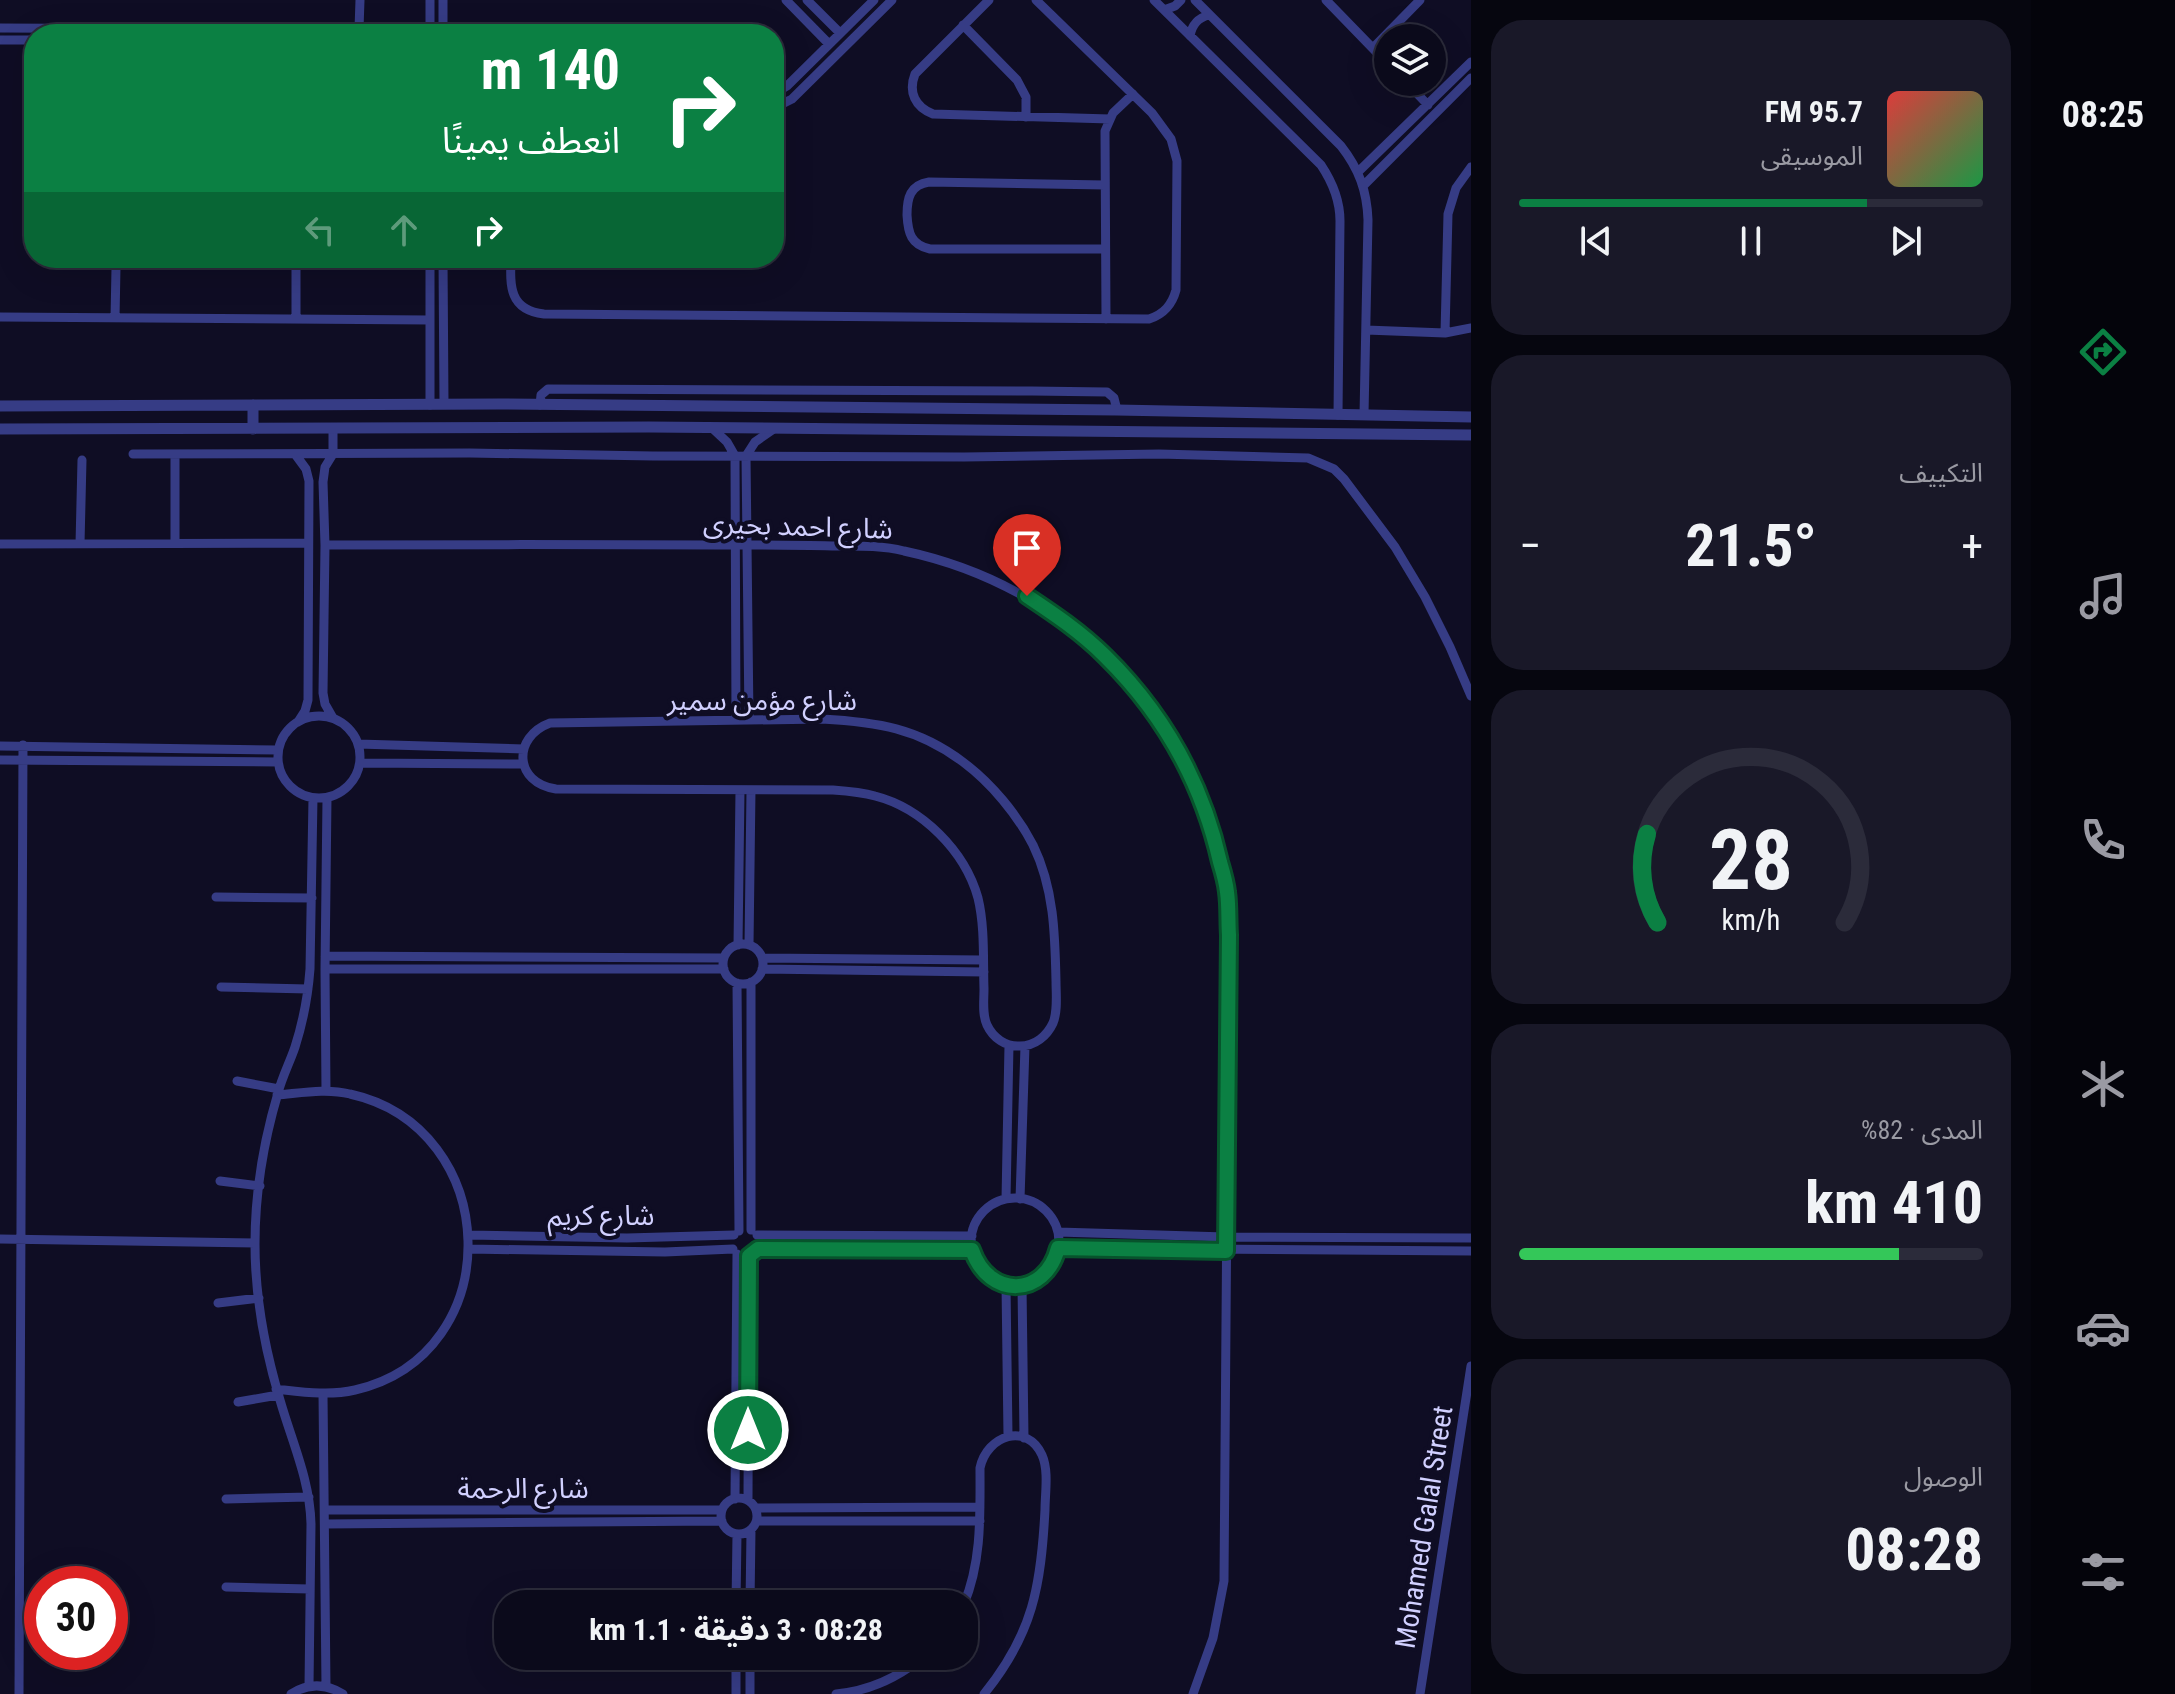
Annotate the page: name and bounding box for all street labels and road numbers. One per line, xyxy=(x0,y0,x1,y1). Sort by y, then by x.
street label: شارع احمد بحيرى xyxy=(702,506,893,550)
street label: شارع مؤمن سمير xyxy=(666,684,857,721)
street label: شارع كريم xyxy=(548,1199,654,1237)
street label: Mohamed Galal Street xyxy=(1389,1403,1459,1651)
street label: شارع الرحمة xyxy=(457,1472,589,1509)

